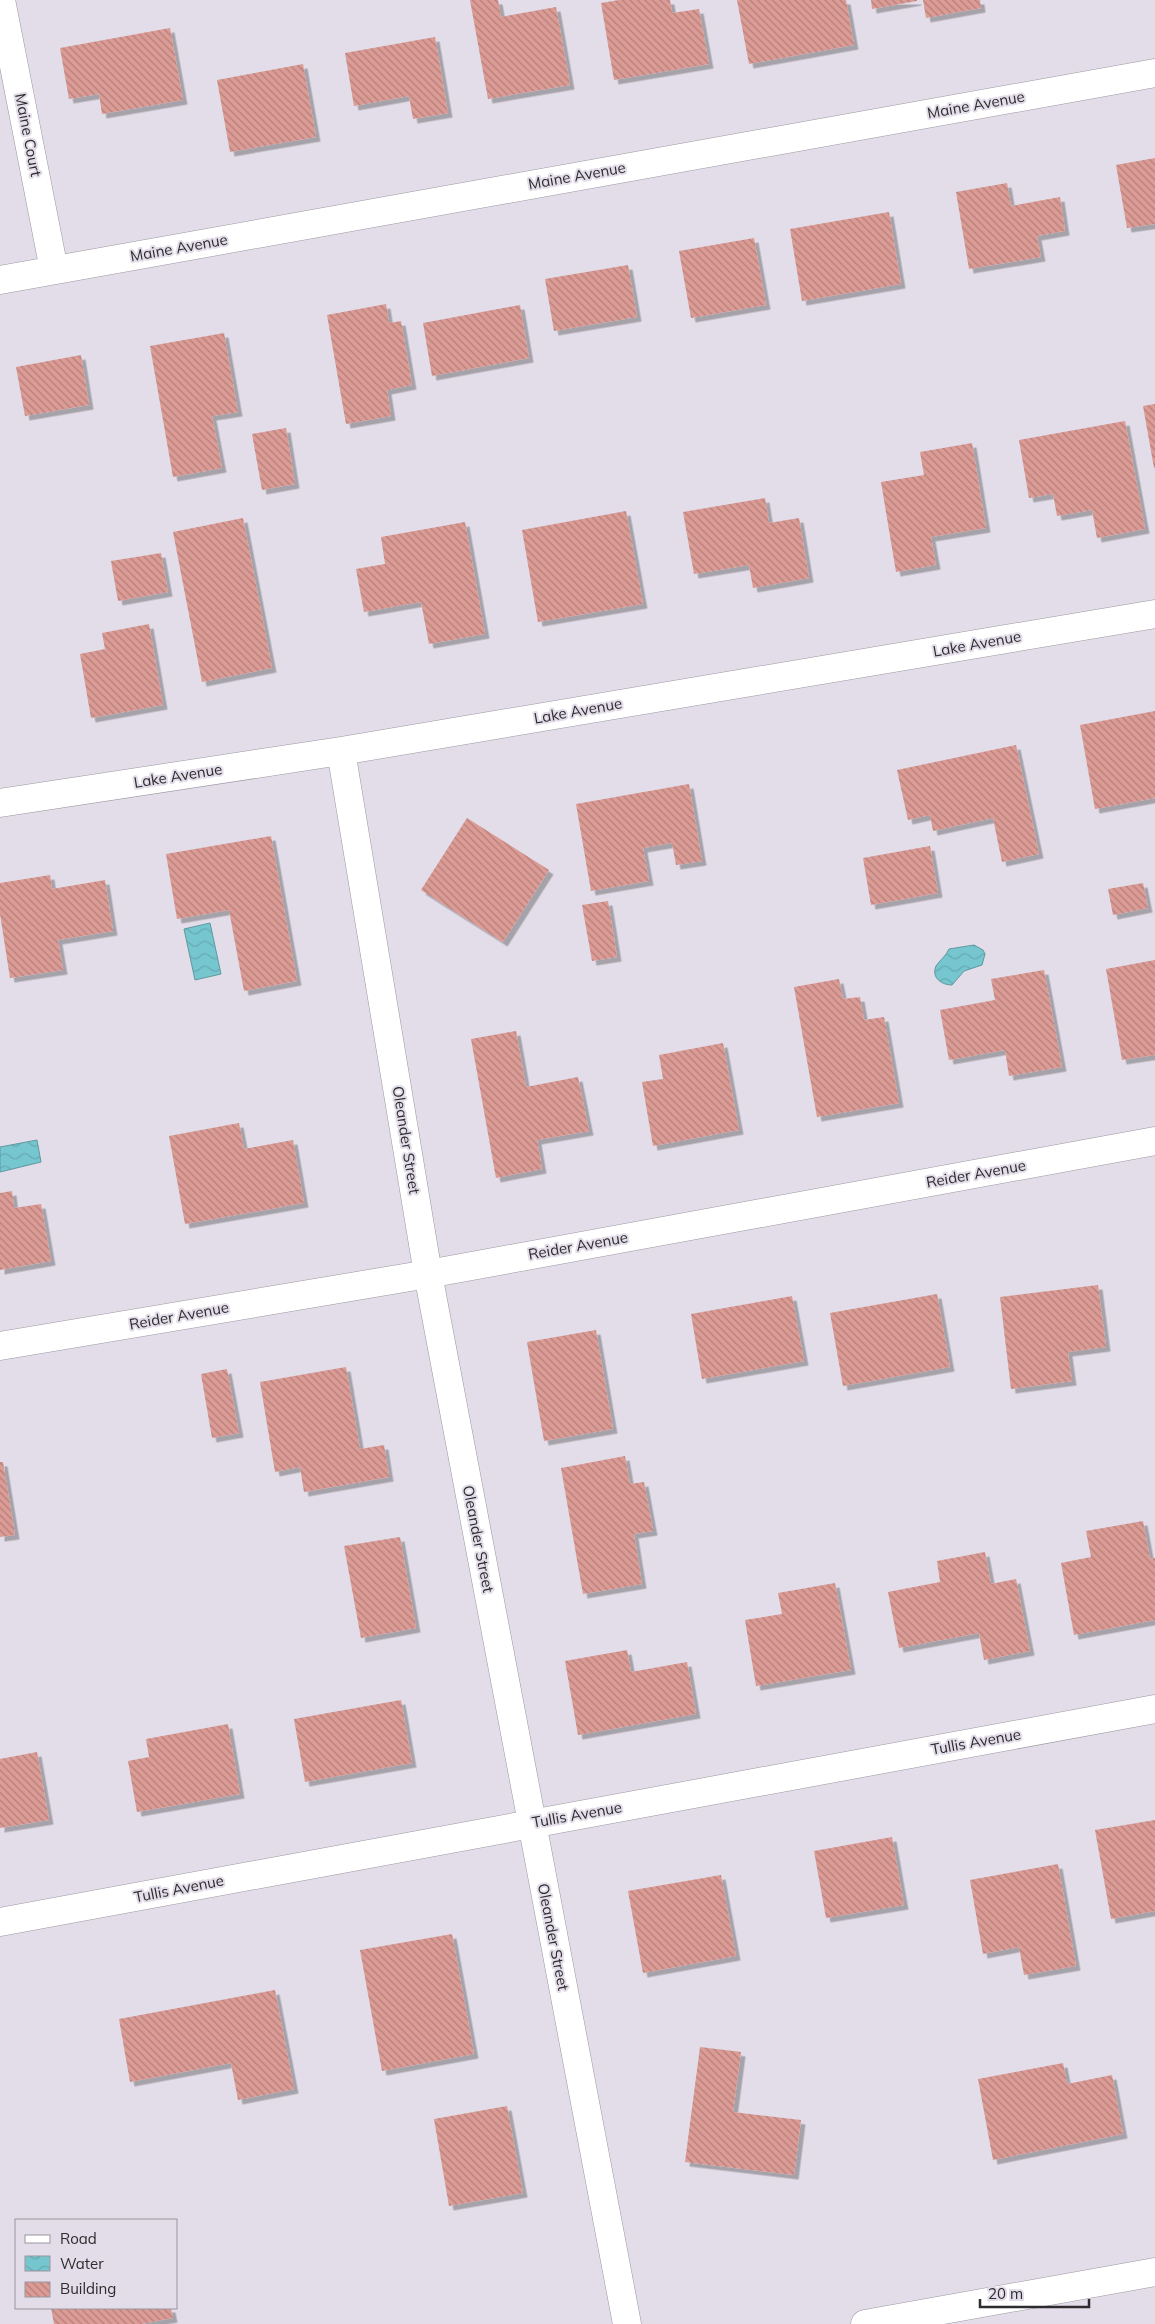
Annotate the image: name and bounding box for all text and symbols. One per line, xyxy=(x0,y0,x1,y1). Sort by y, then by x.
street label: Maine Avenue xyxy=(926,87,1026,122)
street label: Maine Court xyxy=(11,92,46,178)
street label: Maine Avenue xyxy=(527,158,627,193)
street label: Maine Avenue xyxy=(129,230,229,265)
street label: Lake Avenue xyxy=(931,626,1022,661)
street label: Lake Avenue xyxy=(532,693,623,728)
street label: Lake Avenue xyxy=(132,759,223,792)
street label: Oleander Street xyxy=(389,1085,424,1195)
street label: Reider Avenue xyxy=(925,1155,1027,1192)
street label: Reider Avenue xyxy=(527,1227,629,1264)
street label: Reider Avenue xyxy=(128,1297,230,1334)
street label: Oleander Street xyxy=(459,1484,498,1594)
street label: Tullis Avenue xyxy=(929,1724,1022,1759)
street label: Tullis Avenue xyxy=(530,1797,623,1832)
street label: Tullis Avenue xyxy=(132,1871,225,1907)
street label: Oleander Street xyxy=(534,1882,573,1992)
legend xyxy=(15,2219,178,2309)
text: Road xyxy=(60,2229,97,2248)
text: Water xyxy=(60,2254,104,2273)
scale bar xyxy=(980,2276,1089,2308)
text: Building xyxy=(60,2279,116,2298)
text: 20 m xyxy=(988,2284,1023,2303)

